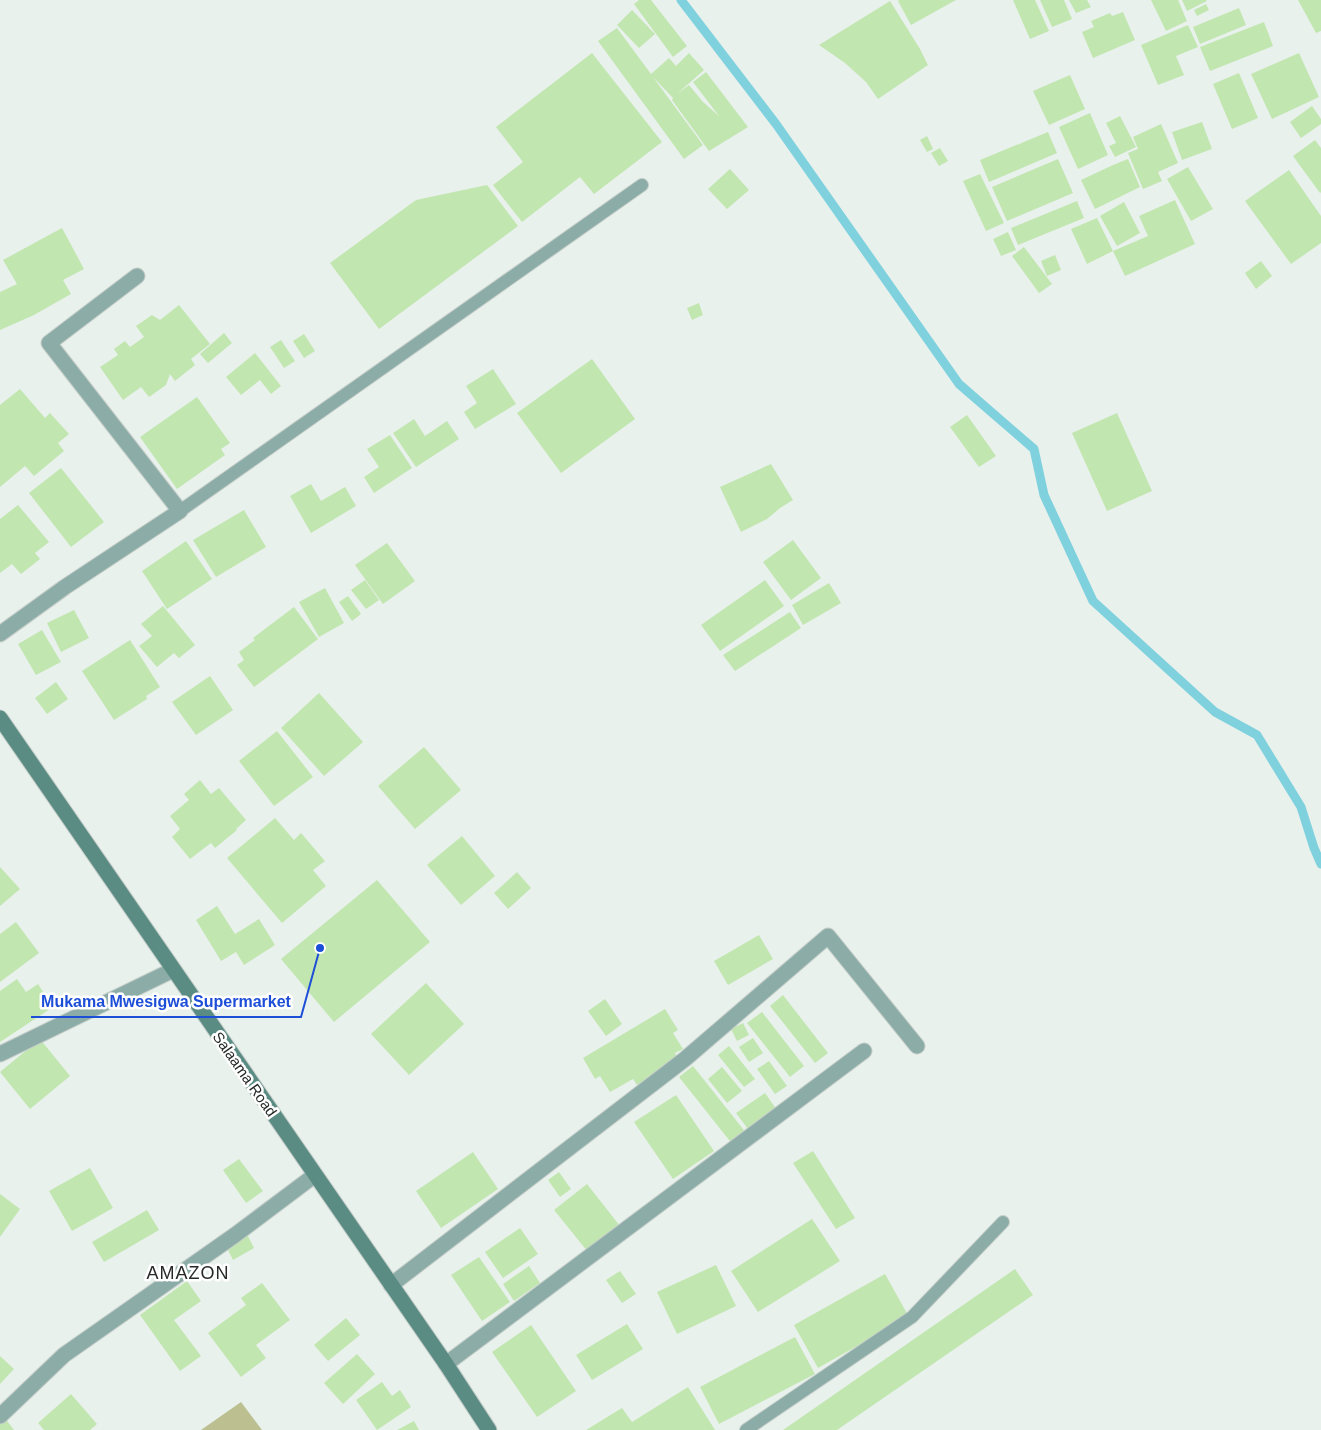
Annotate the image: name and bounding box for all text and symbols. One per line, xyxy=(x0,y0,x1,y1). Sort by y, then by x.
callout: Mukama Mwesigwa Supermarket xyxy=(31,986,301,1017)
text: Mukama Mwesigwa Supermarket xyxy=(41,993,292,1010)
street label: Salaama Road xyxy=(210,1028,280,1120)
district label: AMAZON xyxy=(146,1263,230,1283)

